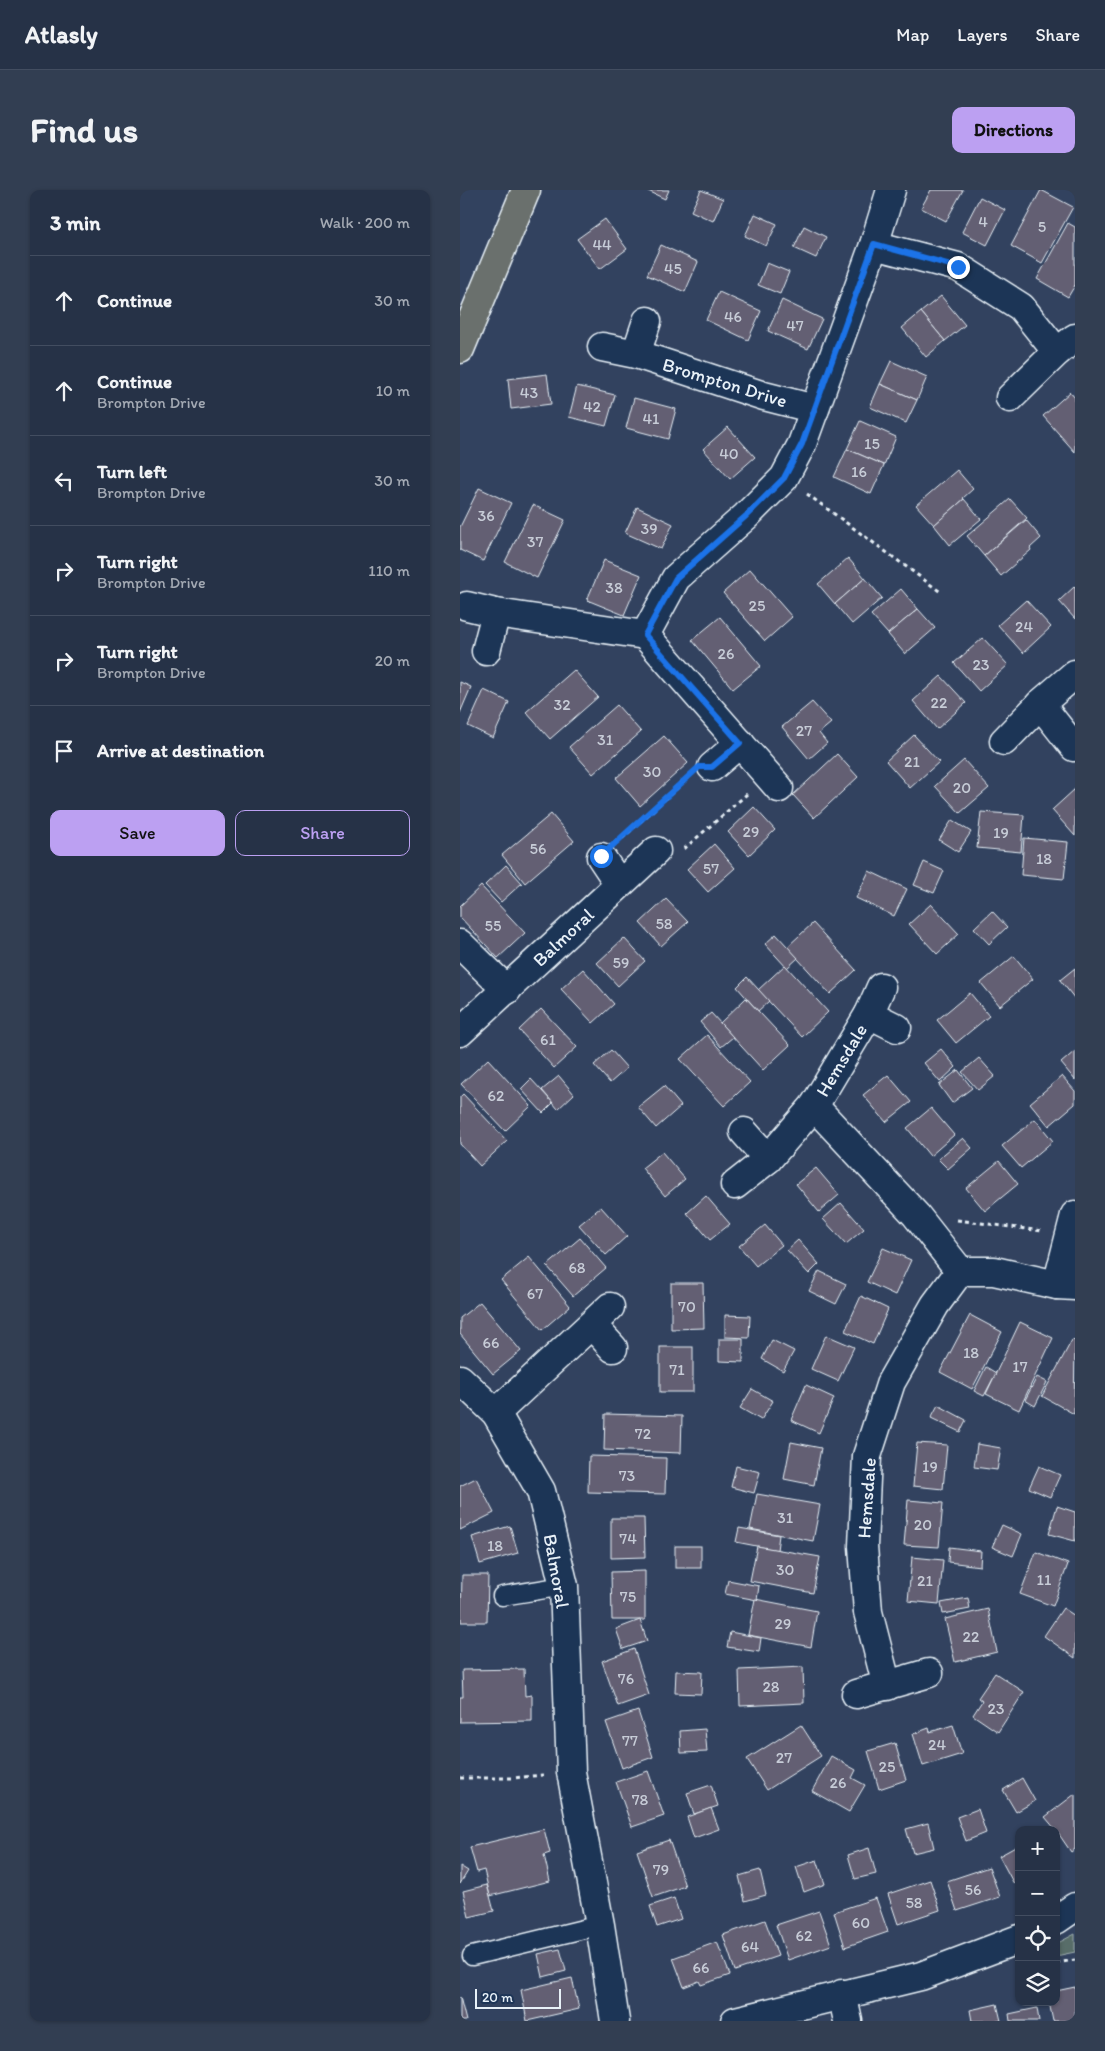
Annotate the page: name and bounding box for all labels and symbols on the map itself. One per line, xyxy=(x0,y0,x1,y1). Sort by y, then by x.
house number: 4 xyxy=(978,212,988,231)
house number: 5 xyxy=(1038,217,1046,236)
house number: 44 xyxy=(592,235,612,254)
route end xyxy=(947,256,970,279)
house number: 45 xyxy=(664,259,682,278)
house number: 46 xyxy=(724,307,742,326)
house number: 47 xyxy=(786,316,804,335)
street label: Brompton Drive xyxy=(660,353,790,412)
house number: 43 xyxy=(520,383,538,402)
house number: 42 xyxy=(583,397,602,416)
house number: 41 xyxy=(642,409,660,428)
house number: 15 xyxy=(864,434,880,453)
house number: 40 xyxy=(719,444,739,463)
house number: 16 xyxy=(851,462,867,481)
house number: 36 xyxy=(477,506,495,525)
house number: 39 xyxy=(640,519,658,538)
house number: 37 xyxy=(527,532,543,551)
house number: 38 xyxy=(605,578,623,597)
house number: 25 xyxy=(749,596,765,615)
house number: 24 xyxy=(1015,617,1033,636)
house number: 26 xyxy=(718,644,734,663)
house number: 23 xyxy=(972,655,990,674)
house number: 22 xyxy=(931,693,948,712)
house number: 32 xyxy=(553,695,571,714)
house number: 27 xyxy=(796,721,812,740)
house number: 31 xyxy=(597,730,614,749)
house number: 21 xyxy=(904,752,920,771)
house number: 30 xyxy=(643,762,661,781)
house number: 20 xyxy=(953,778,971,797)
house number: 29 xyxy=(743,822,759,841)
house number: 19 xyxy=(993,823,1009,842)
house number: 56 xyxy=(530,839,546,858)
route start xyxy=(590,845,613,868)
house number: 18 xyxy=(1036,849,1052,868)
house number: 57 xyxy=(703,859,719,878)
street label: Balmoral xyxy=(528,903,599,971)
house number: 58 xyxy=(655,914,673,933)
house number: 55 xyxy=(485,916,501,935)
house number: 59 xyxy=(613,953,629,972)
street label: Hemsdale xyxy=(811,1020,872,1101)
house number: 61 xyxy=(540,1030,557,1049)
house number: 62 xyxy=(488,1086,505,1105)
house number: 68 xyxy=(568,1258,586,1277)
house number: 67 xyxy=(527,1284,543,1303)
house number: 70 xyxy=(678,1297,696,1316)
house number: 66 xyxy=(483,1333,499,1352)
house number: 18 xyxy=(963,1343,979,1362)
house number: 17 xyxy=(1012,1357,1028,1376)
house number: 71 xyxy=(669,1360,685,1379)
house number: 72 xyxy=(635,1424,652,1443)
street label: Hemsdale xyxy=(852,1457,881,1539)
house number: 19 xyxy=(922,1457,938,1476)
house number: 73 xyxy=(619,1466,636,1485)
house number: 31 xyxy=(777,1508,794,1527)
house number: 20 xyxy=(914,1515,932,1534)
house number: 74 xyxy=(619,1529,637,1548)
street label: Balmoral xyxy=(539,1532,574,1611)
house number: 18 xyxy=(487,1536,503,1555)
house number: 30 xyxy=(776,1560,794,1579)
house number: 11 xyxy=(1037,1570,1052,1589)
house number: 21 xyxy=(917,1571,933,1590)
house number: 75 xyxy=(620,1587,636,1606)
house number: 29 xyxy=(775,1614,791,1633)
house number: 22 xyxy=(963,1627,980,1646)
house number: 76 xyxy=(618,1669,634,1688)
house number: 28 xyxy=(762,1677,780,1696)
house number: 23 xyxy=(987,1699,1005,1718)
house number: 77 xyxy=(622,1731,638,1750)
house number: 24 xyxy=(928,1735,946,1754)
house number: 27 xyxy=(776,1748,792,1767)
house number: 25 xyxy=(879,1757,895,1776)
house number: 26 xyxy=(830,1773,846,1792)
house number: 78 xyxy=(632,1790,649,1809)
house number: 79 xyxy=(653,1860,669,1879)
house number: 56 xyxy=(965,1880,981,1899)
house number: 58 xyxy=(905,1893,923,1912)
house number: 60 xyxy=(852,1913,870,1932)
house number: 62 xyxy=(796,1926,813,1945)
house number: 64 xyxy=(741,1937,759,1956)
house number: 66 xyxy=(693,1958,709,1977)
scale bar xyxy=(475,1986,561,2009)

